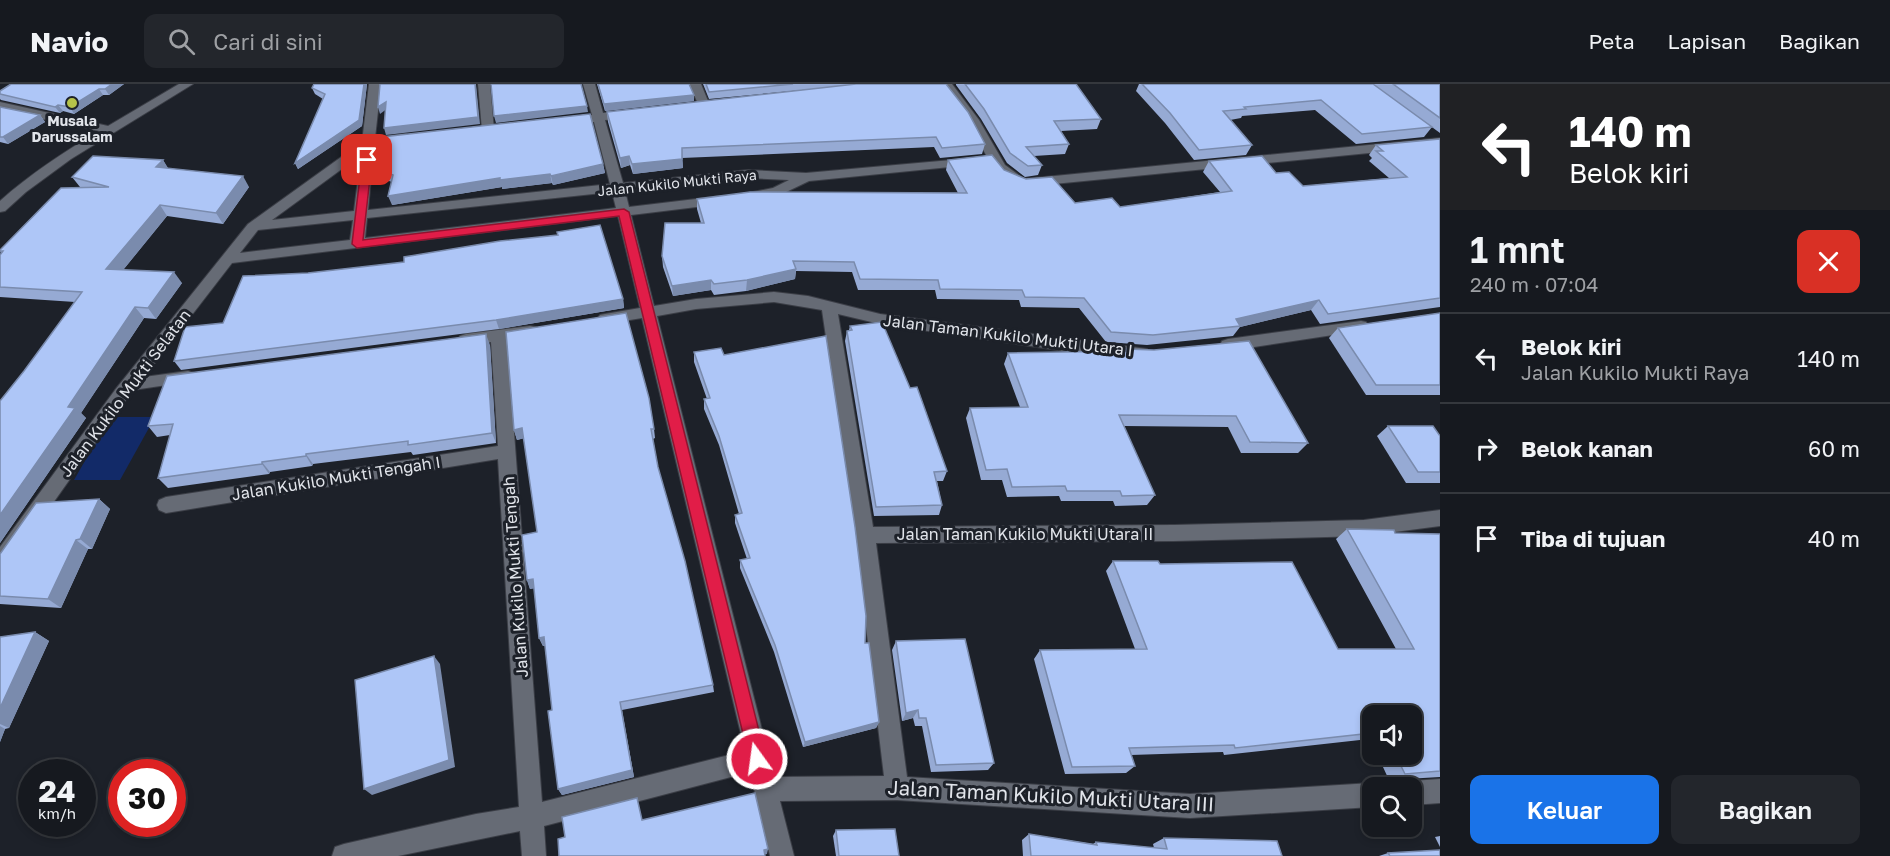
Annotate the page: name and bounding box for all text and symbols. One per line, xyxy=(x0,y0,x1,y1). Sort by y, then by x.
search box xyxy=(144,14,564,68)
text: Navio xyxy=(30,25,108,58)
icon: search xyxy=(165,25,198,58)
text: Cari di sini xyxy=(213,28,323,55)
text: Peta xyxy=(1589,28,1635,54)
text: Lapisan xyxy=(1668,28,1746,54)
text: Bagikan xyxy=(1779,28,1860,54)
marker: Musala Darussalam xyxy=(65,96,79,110)
text: 140 m xyxy=(1569,106,1691,156)
icon: left xyxy=(1470,108,1548,186)
place label: Musala Darussalam xyxy=(32,112,112,145)
pin xyxy=(341,134,392,185)
icon: arrive xyxy=(350,143,383,176)
text: Belok kiri xyxy=(1569,157,1690,189)
street label: Jalan Kukilo Mukti Raya xyxy=(597,166,757,199)
text: 1 mnt xyxy=(1470,228,1565,271)
button: close xyxy=(1797,230,1860,293)
text: 240 m · 07:04 xyxy=(1470,272,1599,296)
street label: Jalan Kukilo Mukti Selatan xyxy=(55,305,195,481)
street label: Jalan Taman Kukilo Mukti Utara I xyxy=(882,310,1134,360)
text: Belok kiri xyxy=(1521,333,1622,360)
icon: left xyxy=(1470,342,1503,375)
text: 140 m xyxy=(1797,345,1860,372)
text: Jalan Kukilo Mukti Raya xyxy=(1521,360,1749,384)
icon: right xyxy=(1470,432,1503,465)
text: Belok kanan xyxy=(1521,435,1653,462)
text: 60 m xyxy=(1808,435,1860,462)
street label: Jalan Kukilo Mukti Tengah I xyxy=(230,452,442,504)
street label: Jalan Kukilo Mukti Tengah xyxy=(498,476,532,678)
icon: arrive xyxy=(1470,522,1503,555)
street label: Jalan Taman Kukilo Mukti Utara II xyxy=(897,524,1153,544)
text: Tiba di tujuan xyxy=(1521,525,1665,552)
text: 40 m xyxy=(1808,525,1860,552)
map controls xyxy=(1362,705,1422,837)
button: sound xyxy=(1362,705,1422,765)
position arrow xyxy=(725,727,789,791)
speed limit sign: 30 xyxy=(108,759,186,837)
text: 24 xyxy=(38,773,76,809)
street label: Jalan Taman Kukilo Mukti Utara III xyxy=(887,774,1215,816)
button: Keluar xyxy=(1470,775,1659,844)
button: Bagikan xyxy=(1671,775,1860,844)
button: search xyxy=(1362,777,1422,837)
text: km/h xyxy=(38,804,76,822)

